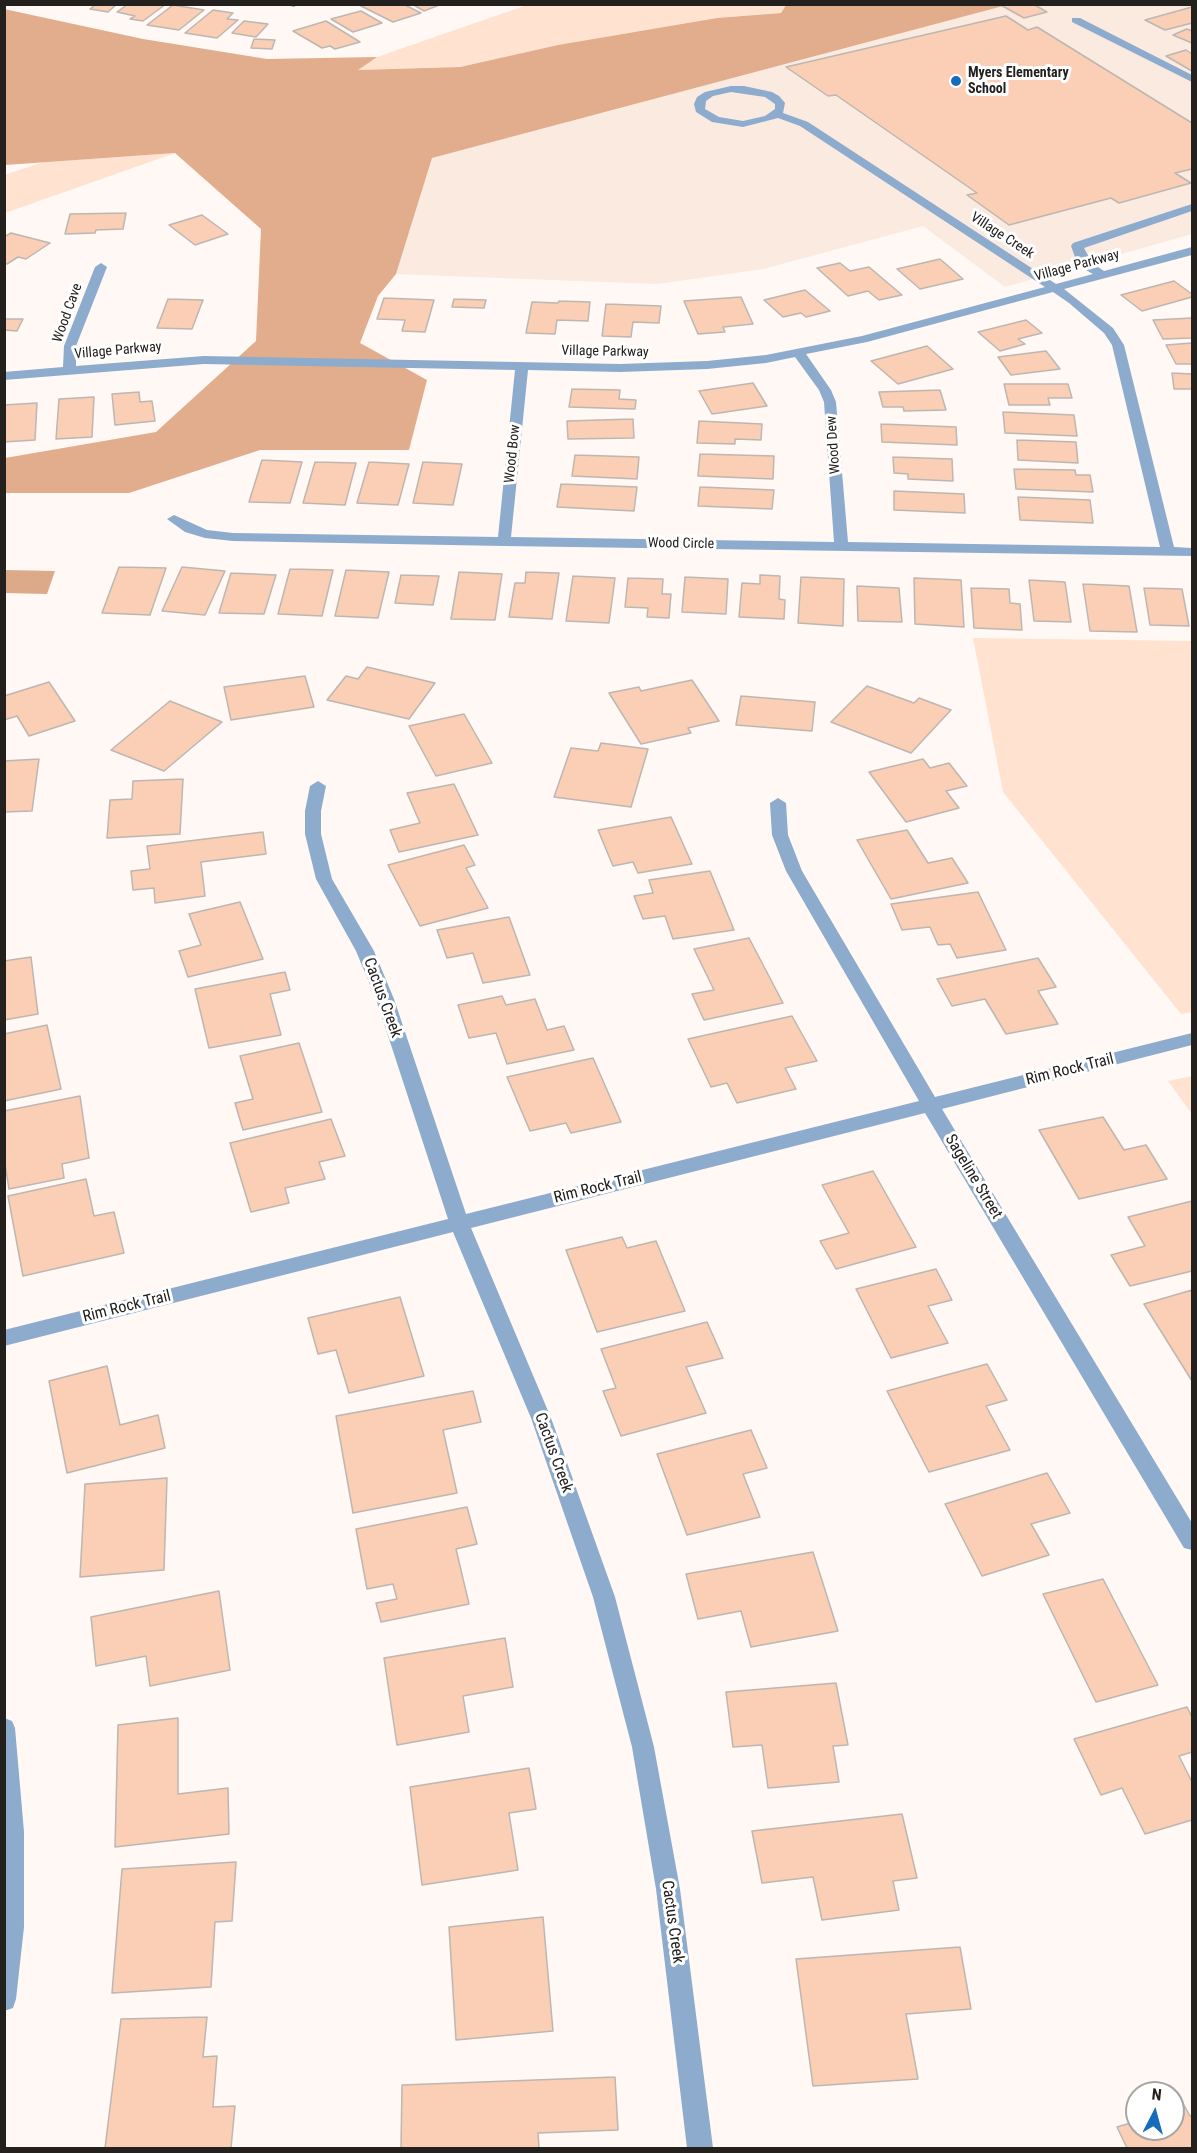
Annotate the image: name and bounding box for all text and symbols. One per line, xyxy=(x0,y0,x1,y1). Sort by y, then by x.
place label: Myers Elementary School xyxy=(968,65,1069,98)
marker: Myers Elementary School xyxy=(949,74,963,88)
street label: Village Creek xyxy=(967,209,1037,263)
street label: Village Parkway xyxy=(1033,247,1121,285)
street label: Wood Cave xyxy=(50,281,86,345)
street label: Village Parkway xyxy=(74,339,162,363)
street label: Village Parkway xyxy=(561,343,649,361)
street label: Wood Dew xyxy=(824,415,844,475)
street label: Wood Bow xyxy=(502,424,524,484)
street label: Wood Circle xyxy=(648,535,714,553)
street label: Cactus Creek xyxy=(359,955,405,1041)
street label: Rim Rock Trail xyxy=(1024,1050,1116,1090)
street label: Sageline Street xyxy=(940,1131,1006,1223)
street label: Rim Rock Trail xyxy=(552,1168,644,1208)
street label: Rim Rock Trail xyxy=(81,1287,173,1327)
street label: Cactus Creek xyxy=(530,1410,576,1496)
street label: Cactus Creek xyxy=(657,1879,687,1965)
north arrow xyxy=(1125,2081,1185,2141)
text: N xyxy=(1151,2085,1163,2105)

